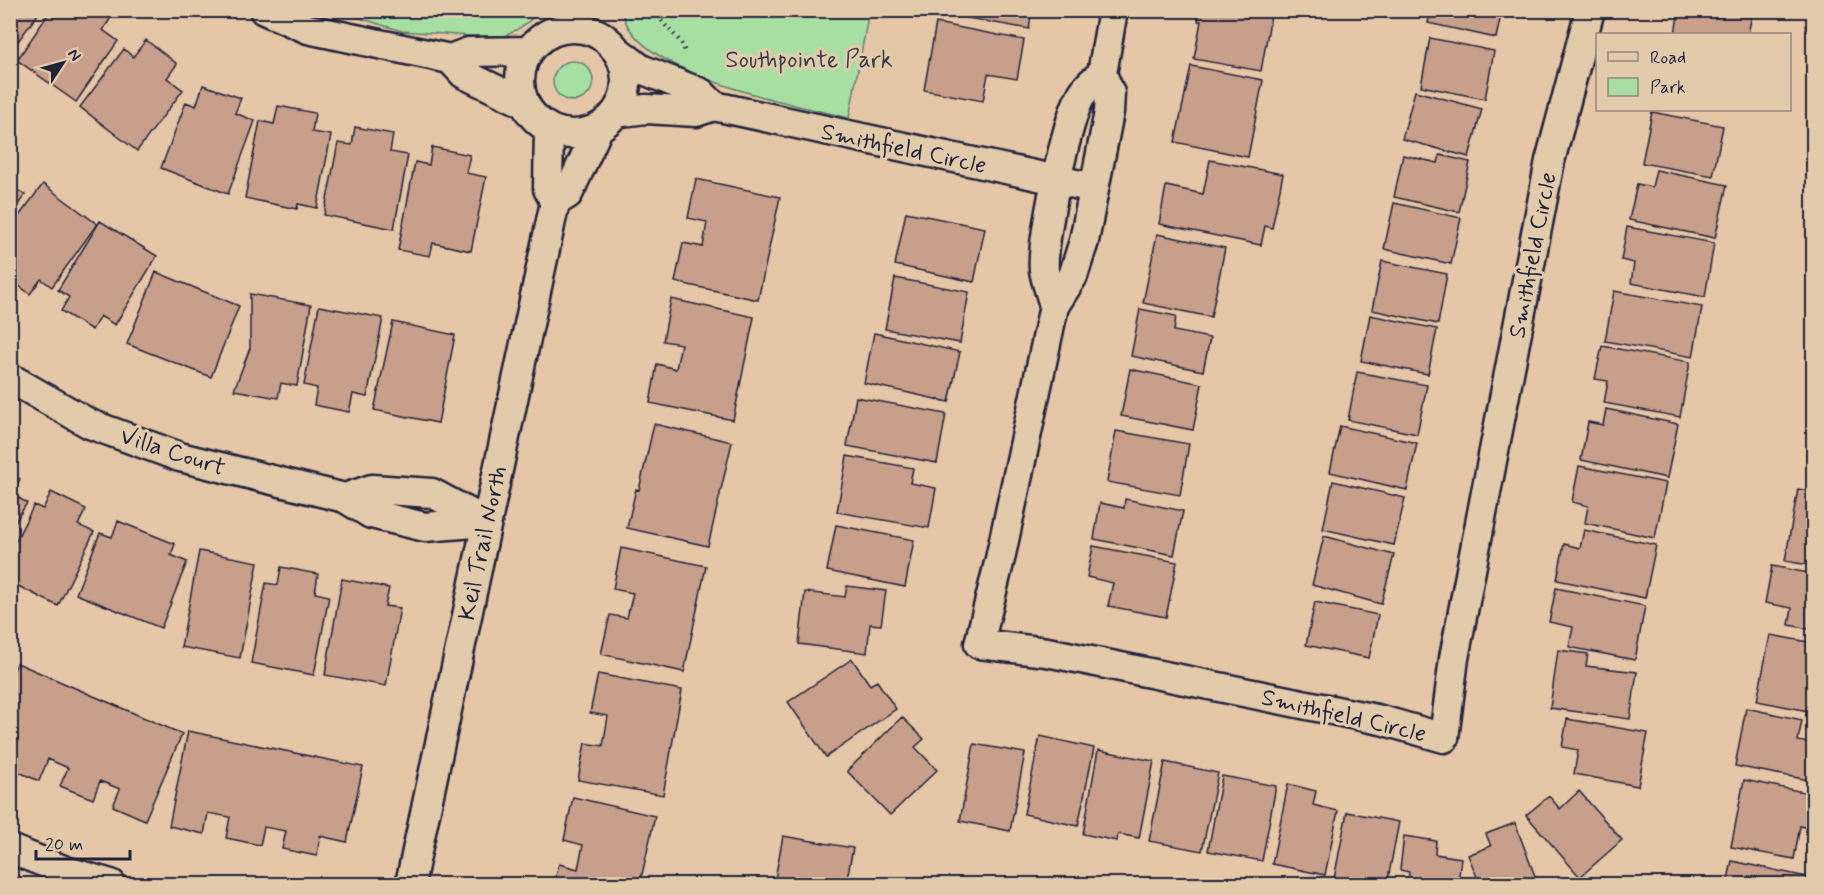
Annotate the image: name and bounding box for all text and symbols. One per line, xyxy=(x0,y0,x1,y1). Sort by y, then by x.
north arrow xyxy=(33,33,93,93)
legend xyxy=(1596,33,1791,111)
text: N xyxy=(62,45,86,66)
park label: Southpointe Park xyxy=(725,45,893,76)
text: Road xyxy=(1650,46,1686,70)
text: Park xyxy=(1650,76,1686,100)
street label: Smithfield Circle xyxy=(818,117,989,182)
street label: Smithfield Circle xyxy=(1502,170,1565,341)
street label: Villa Court xyxy=(116,421,229,484)
street label: Keil Trail North xyxy=(452,463,515,623)
street label: Smithfield Circle xyxy=(1258,682,1429,751)
scale bar xyxy=(36,823,130,861)
text: 20 m xyxy=(45,833,83,857)

